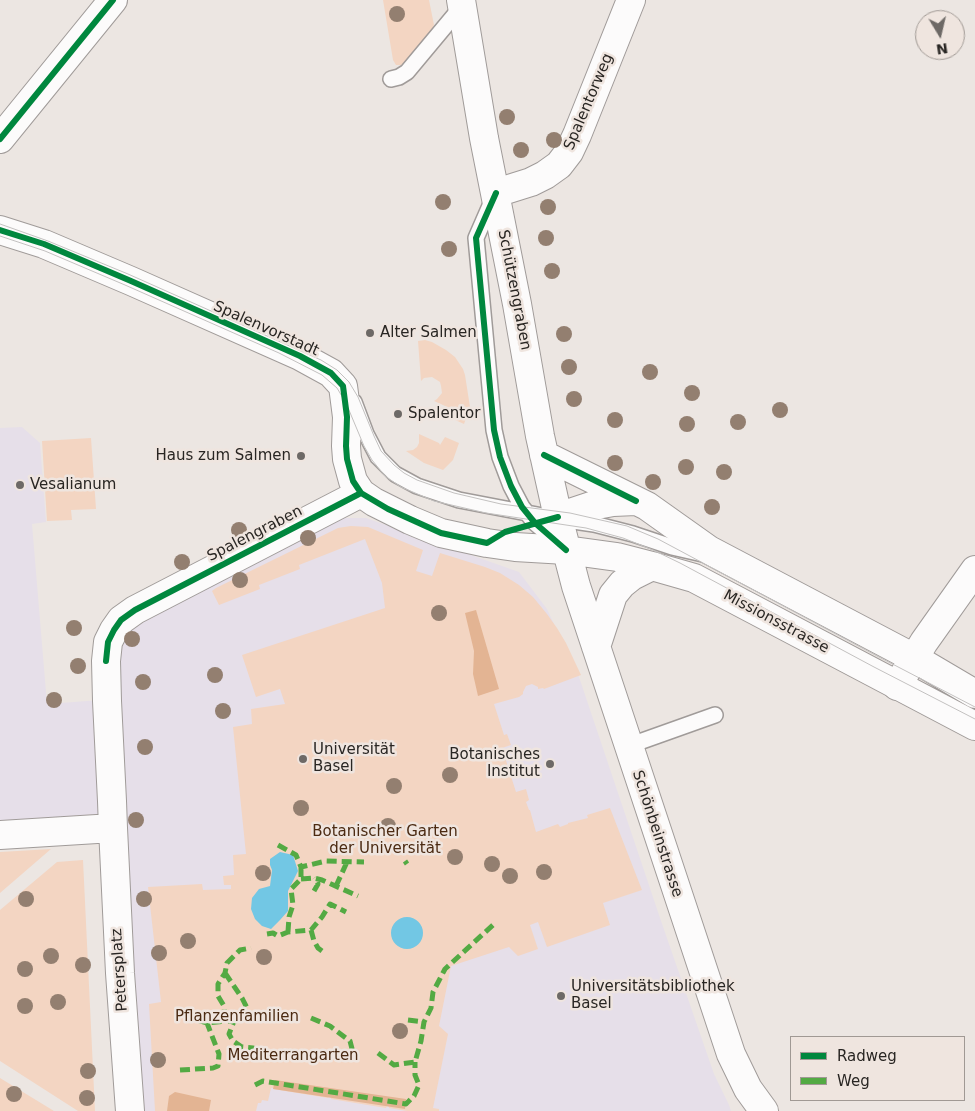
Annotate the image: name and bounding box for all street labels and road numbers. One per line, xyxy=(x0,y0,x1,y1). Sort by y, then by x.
street label: Spalentorweg xyxy=(561,51,617,153)
street label: Schützengraben xyxy=(493,228,535,352)
street label: Spalenvorstadt xyxy=(210,298,322,360)
street label: Spalengraben xyxy=(204,502,306,566)
street label: Missionsstrasse xyxy=(720,587,832,657)
street label: Schönbeinstrasse xyxy=(628,768,686,900)
street label: Petersplatz xyxy=(108,928,132,1012)

